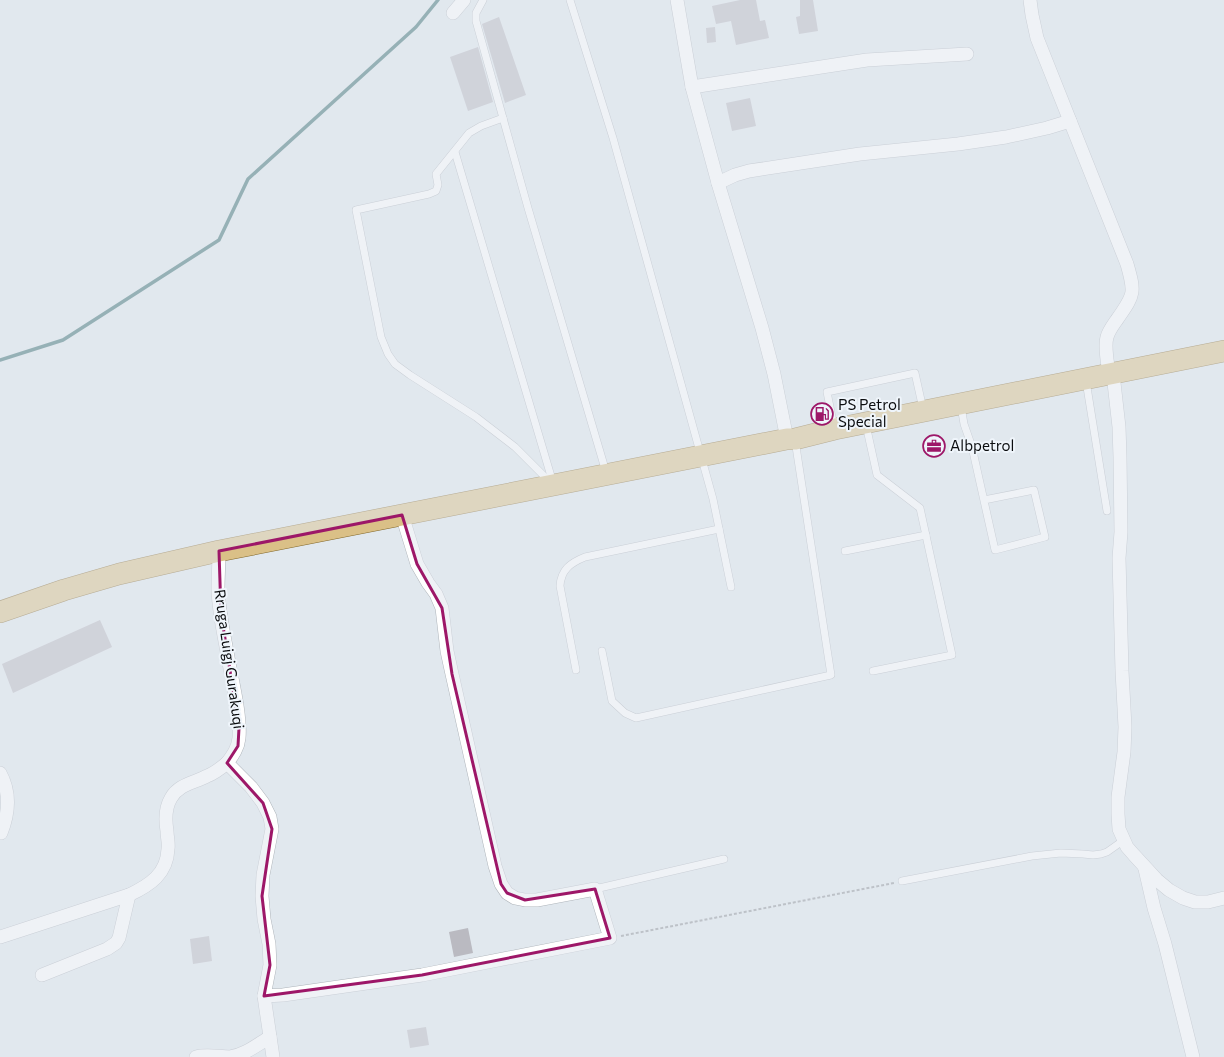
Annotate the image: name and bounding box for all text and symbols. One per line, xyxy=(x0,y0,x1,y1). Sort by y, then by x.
place label: PS Petrol Special xyxy=(838,395,901,430)
fuel station icon: PS Petrol Special xyxy=(809,401,835,427)
office icon: Albpetrol xyxy=(921,433,947,459)
place label: Albpetrol xyxy=(950,436,1014,454)
street label: Rruga Luigj Gurakuqi xyxy=(211,588,249,730)

